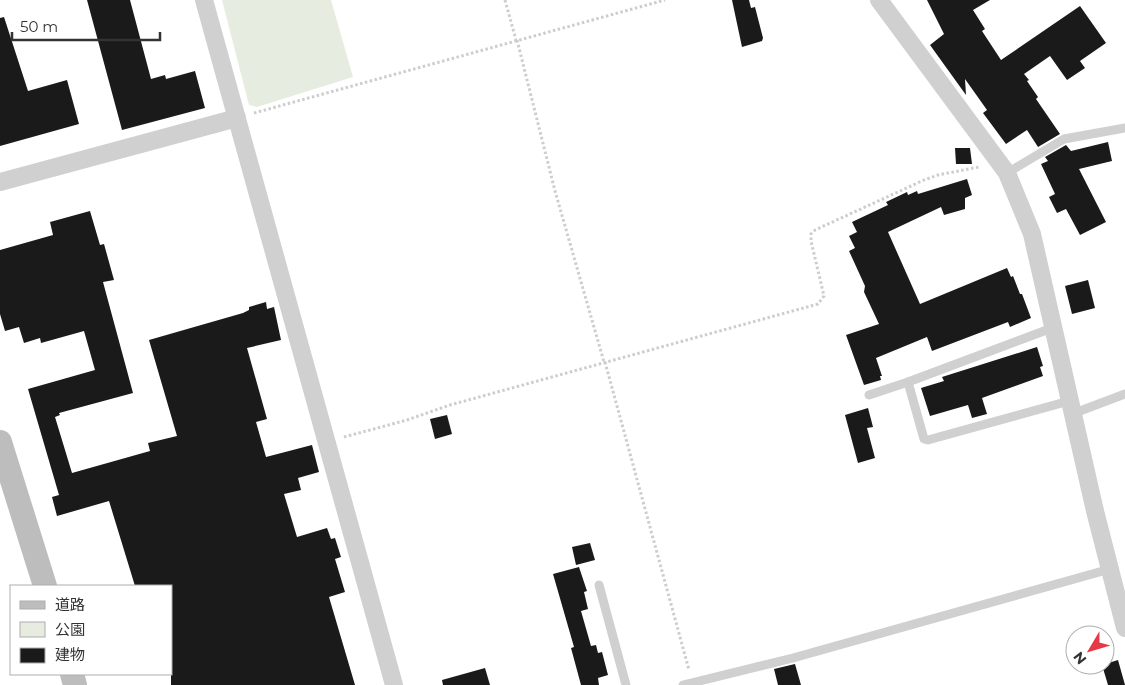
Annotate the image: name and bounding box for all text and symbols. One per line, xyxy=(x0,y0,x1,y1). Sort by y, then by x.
scale bar xyxy=(12,10,160,42)
text: 50 m xyxy=(20,17,58,36)
legend xyxy=(10,585,172,675)
text: 道路 xyxy=(55,595,85,614)
text: 公園 xyxy=(55,620,85,639)
north arrow xyxy=(1065,625,1115,675)
text: 建物 xyxy=(55,645,85,664)
text: N xyxy=(1069,648,1090,668)

